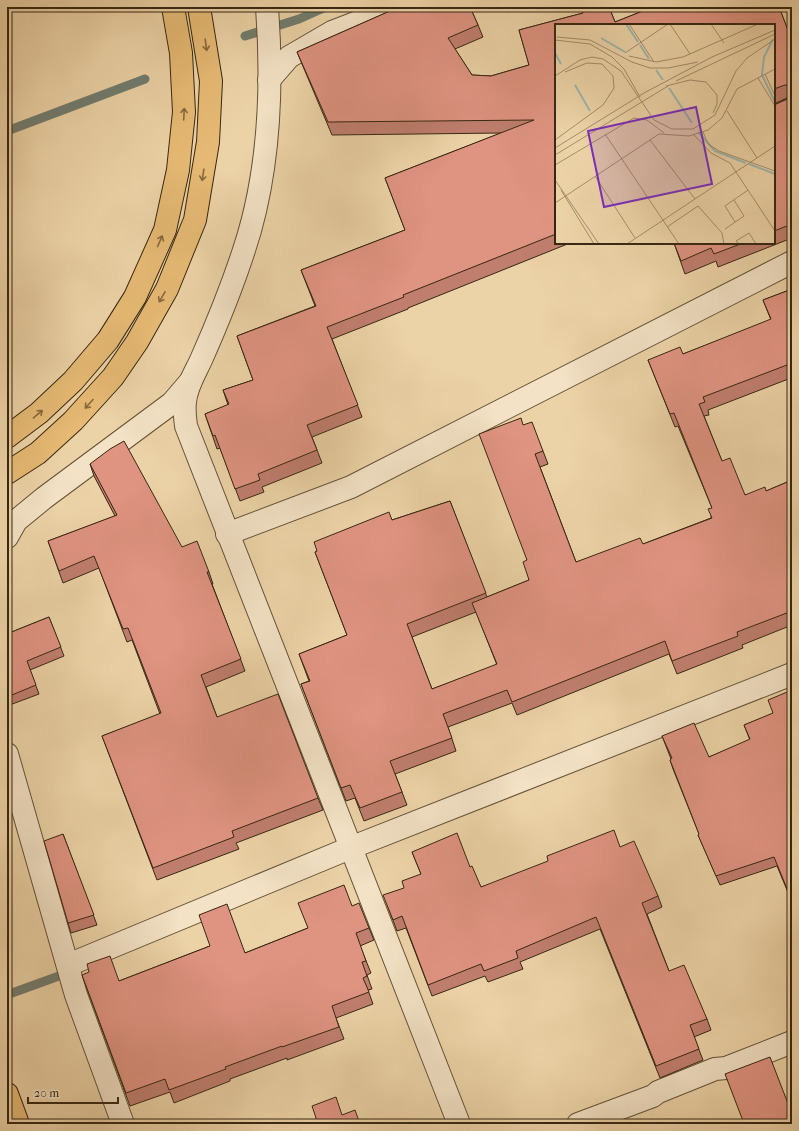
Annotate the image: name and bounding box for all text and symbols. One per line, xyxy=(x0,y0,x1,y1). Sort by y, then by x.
inset map xyxy=(555,24,775,244)
one-way arrow xyxy=(202,38,210,51)
one-way arrow xyxy=(180,108,188,121)
one-way arrow xyxy=(198,168,206,181)
one-way arrow xyxy=(157,235,164,247)
one-way arrow xyxy=(158,291,166,303)
one-way arrow xyxy=(84,399,94,409)
one-way arrow xyxy=(33,409,43,418)
scale bar xyxy=(28,1079,118,1105)
text: 20 m xyxy=(34,1086,59,1100)

